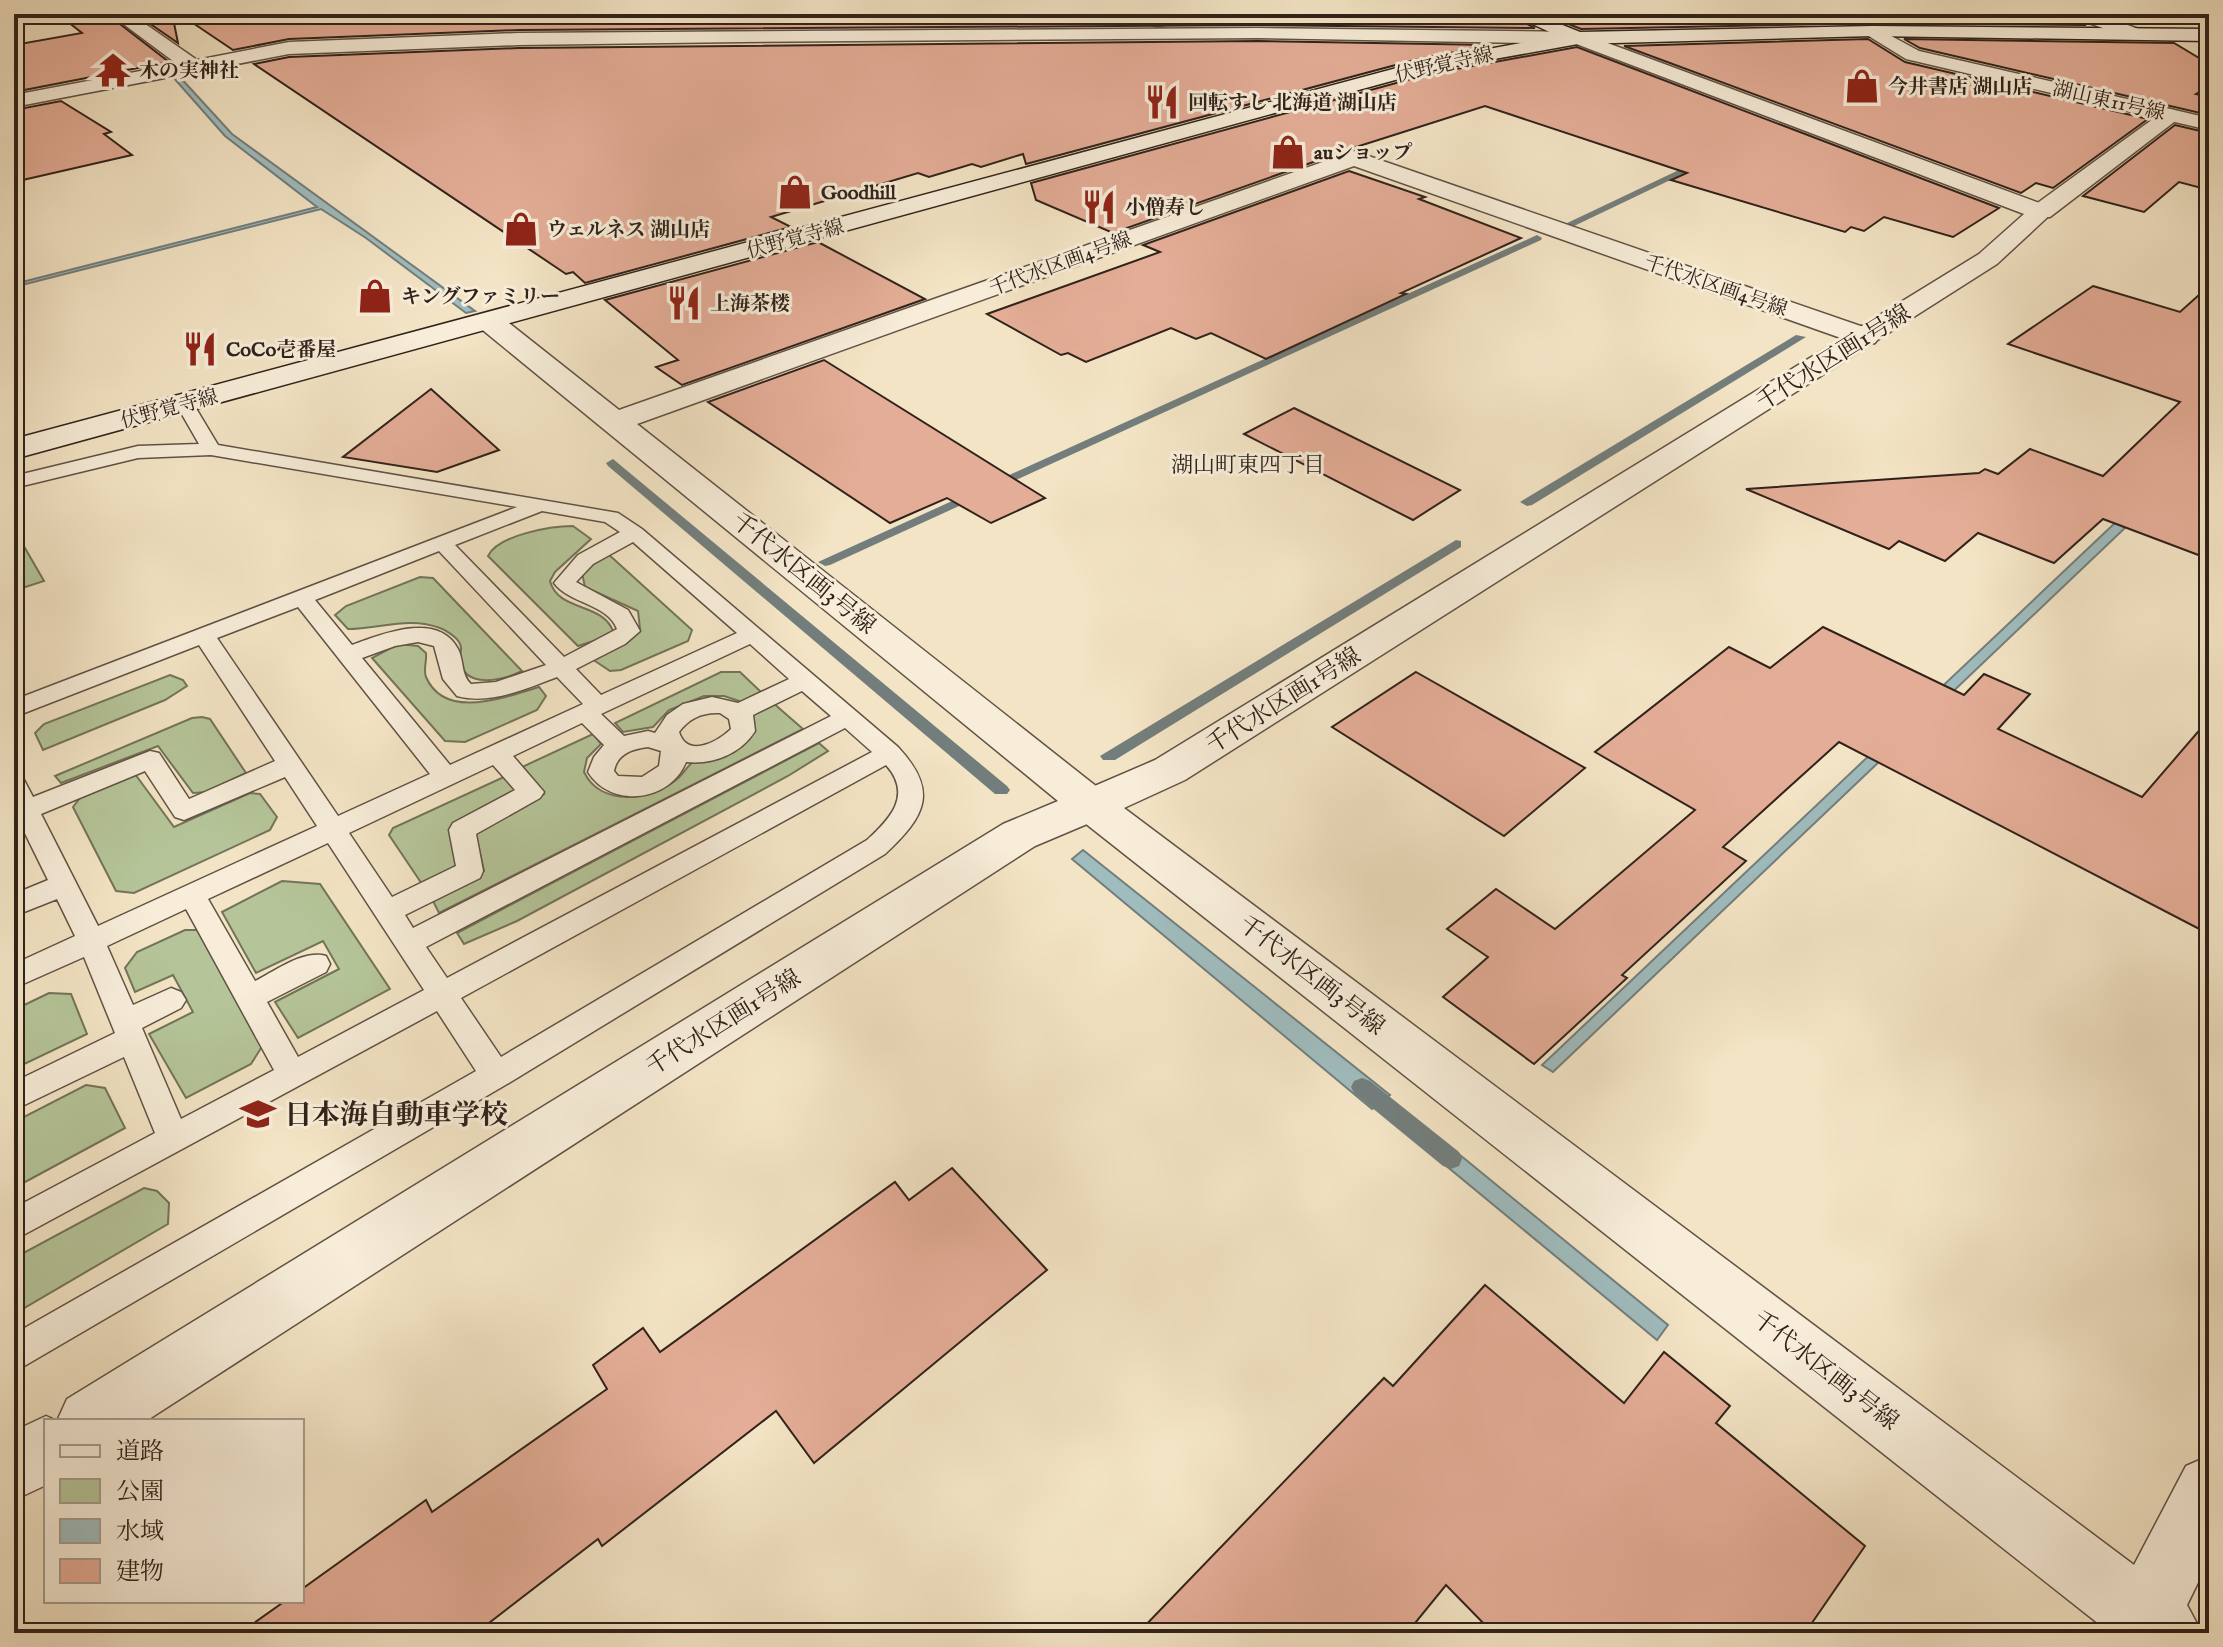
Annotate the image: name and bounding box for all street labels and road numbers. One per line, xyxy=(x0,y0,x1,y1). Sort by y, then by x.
street label: 伏野覚寺線 xyxy=(1393,42,1496,89)
street label: 湖山東11号線 xyxy=(2050,76,2167,127)
street label: 伏野覚寺線 xyxy=(744,214,847,264)
street label: 千代水区画4号線 xyxy=(986,227,1135,302)
street label: 千代水区画4号線 xyxy=(1641,250,1790,323)
street label: 千代水区画1号線 xyxy=(1751,298,1917,418)
street label: 伏野覚寺線 xyxy=(118,384,221,434)
street label: 千代水区画3号線 xyxy=(725,506,882,642)
street label: 千代水区画1号線 xyxy=(1201,641,1367,761)
street label: 千代水区画3号線 xyxy=(1232,909,1390,1043)
street label: 千代水区画1号線 xyxy=(641,963,807,1083)
street label: 千代水区画3号線 xyxy=(1746,1304,1904,1438)

